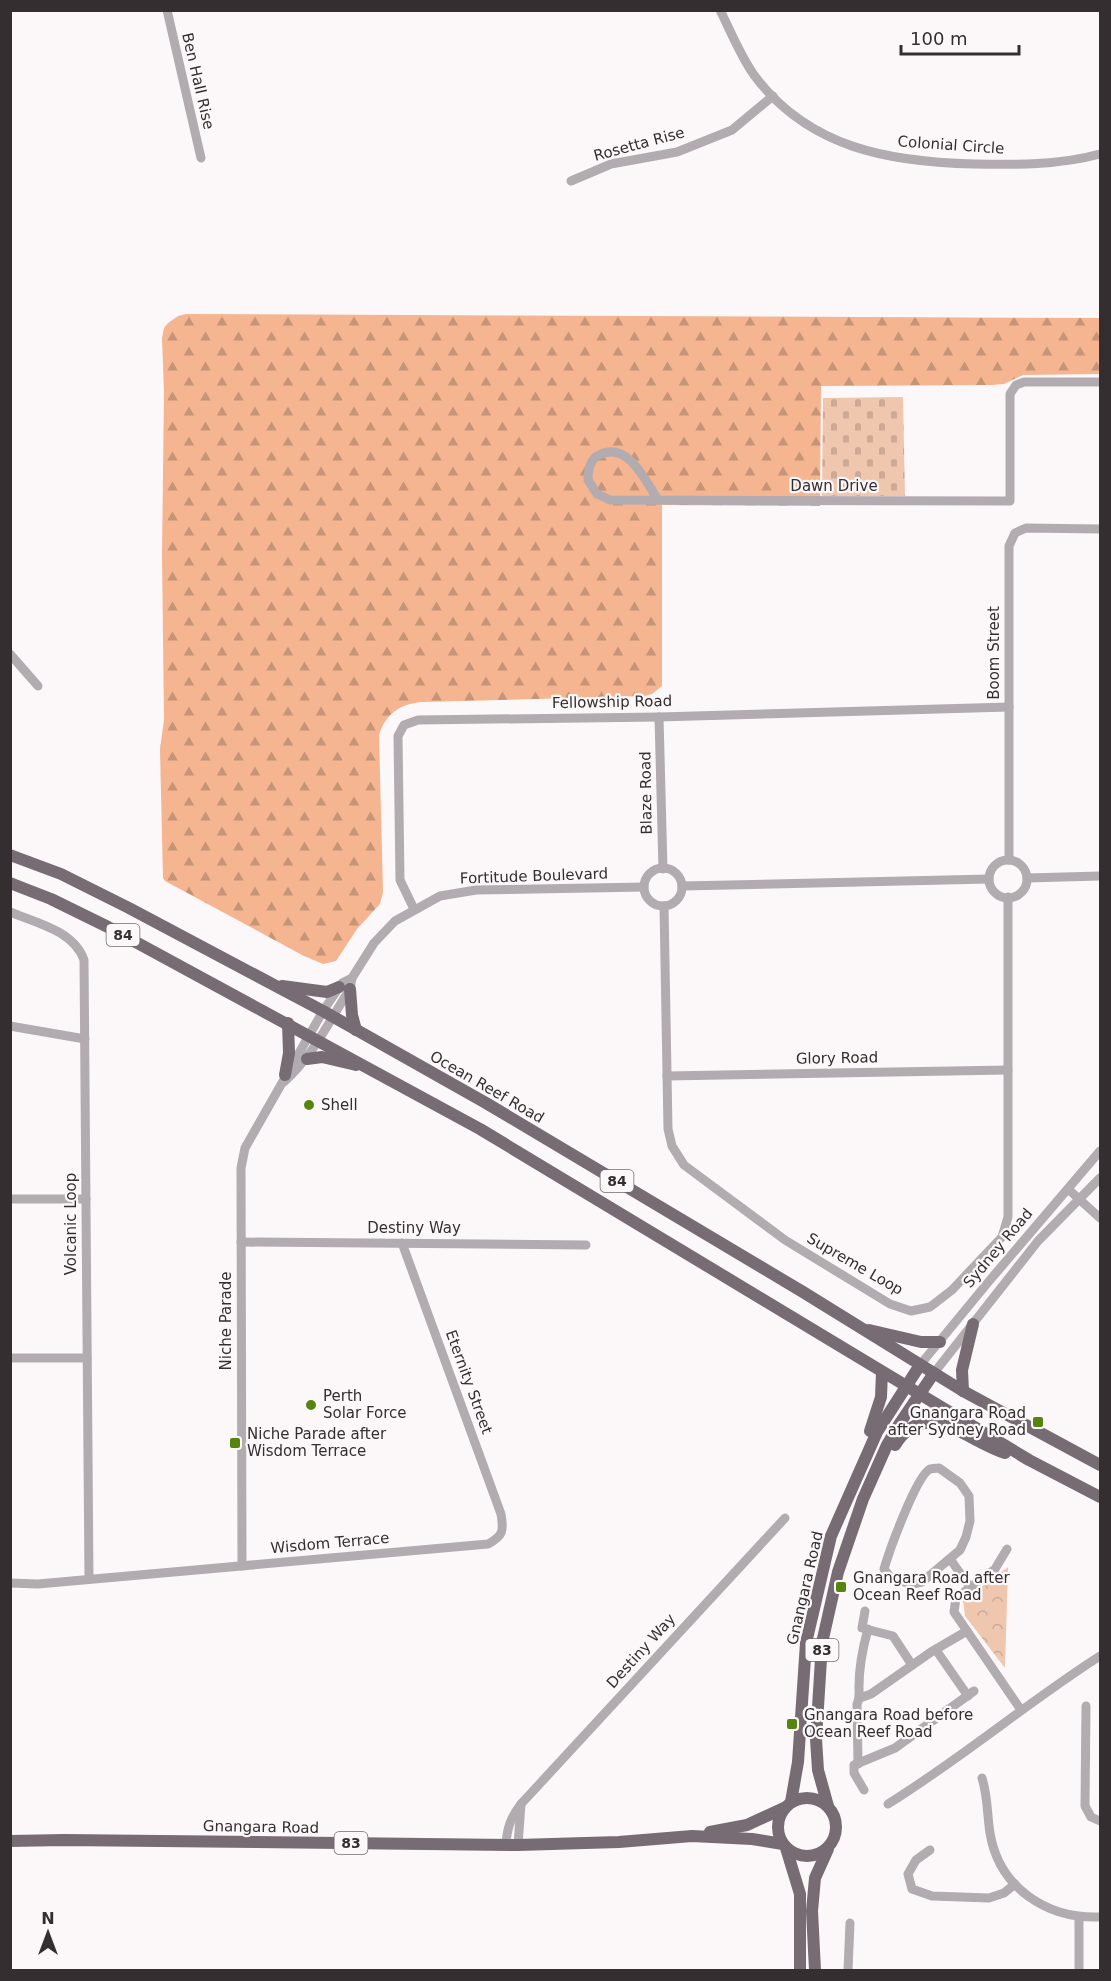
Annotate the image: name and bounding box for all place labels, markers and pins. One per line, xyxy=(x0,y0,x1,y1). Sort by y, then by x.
place label: Shell xyxy=(321,1096,358,1114)
marker: Shell xyxy=(302,1098,316,1112)
place label: Perth Solar Force xyxy=(323,1387,407,1422)
marker: Perth Solar Force xyxy=(304,1398,318,1412)
place label: Gnangara Road after Sydney Road xyxy=(888,1404,1026,1439)
marker: Gnangara Road after Sydney Road xyxy=(1031,1415,1045,1429)
place label: Niche Parade after Wisdom Terrace xyxy=(247,1425,387,1460)
marker: Niche Parade after Wisdom Terrace xyxy=(228,1436,242,1450)
place label: Gnangara Road after Ocean Reef Road xyxy=(853,1569,1010,1604)
marker: Gnangara Road after Ocean Reef Road xyxy=(834,1580,848,1594)
place label: Gnangara Road before Ocean Reef Road xyxy=(804,1706,973,1741)
marker: Gnangara Road before Ocean Reef Road xyxy=(785,1717,799,1731)

